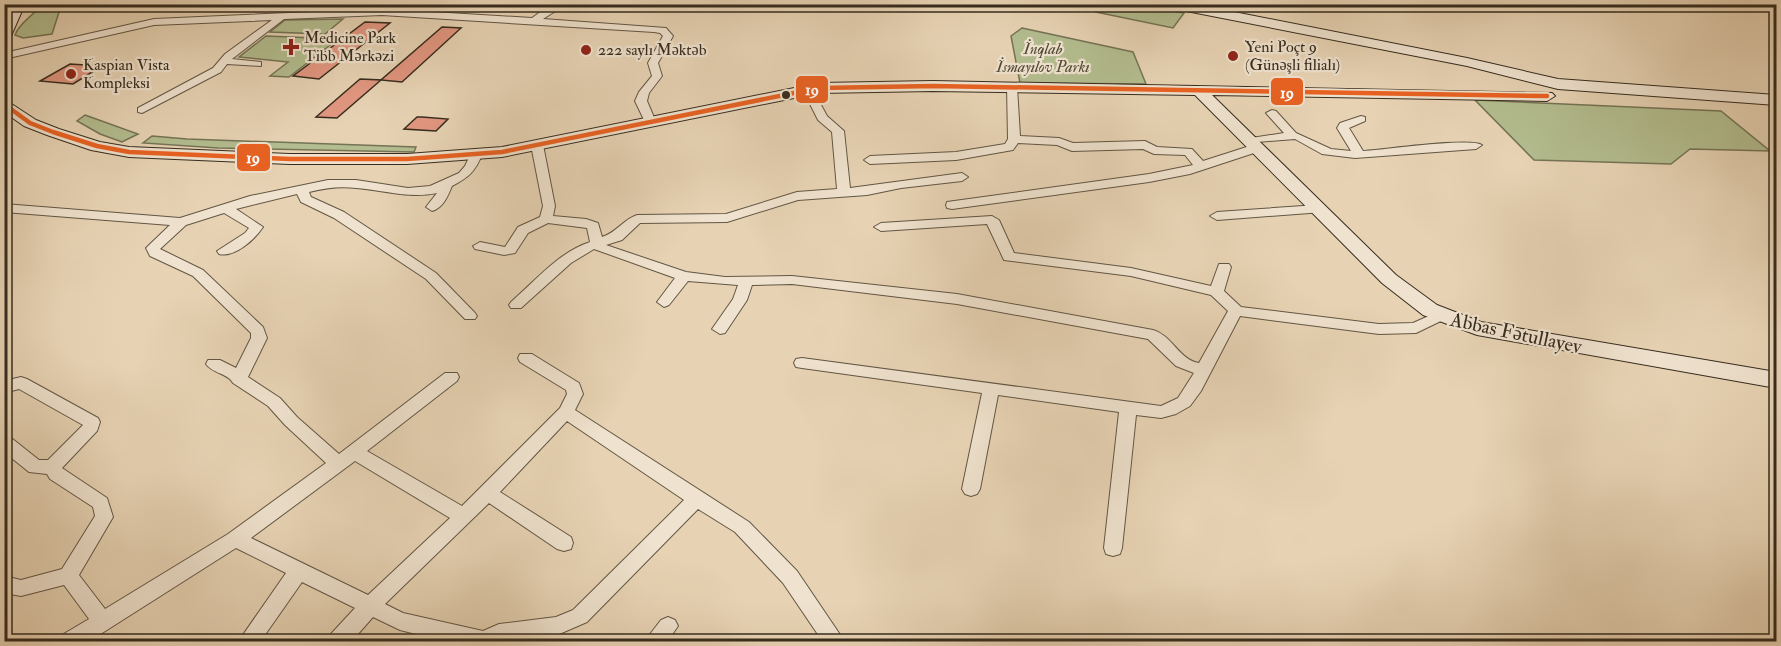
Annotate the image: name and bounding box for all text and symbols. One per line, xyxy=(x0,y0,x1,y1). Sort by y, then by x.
place label: Medicine Park Tibb Mərkəzi xyxy=(304,28,396,66)
place label: Yeni Poçt 9 (Günəşli filialı) xyxy=(1245,37,1340,75)
marker: Medicine Park Tibb Mərkəzi xyxy=(282,38,300,56)
park label: İnqlab İsmayılov Parkı xyxy=(995,39,1090,77)
place label: 222 saylı Məktəb xyxy=(598,40,707,60)
marker: 222 saylı Məktəb xyxy=(579,43,593,57)
marker: Yeni Poçt 9 (Günəşli filialı) xyxy=(1226,49,1240,63)
place label: Kaspian Vista Kompleksi xyxy=(83,55,170,94)
marker: Kaspian Vista Kompleksi xyxy=(64,67,78,81)
line badge: 19 xyxy=(795,75,829,104)
line badge: 19 xyxy=(1270,77,1304,106)
text: 19 xyxy=(805,80,819,100)
text: 19 xyxy=(1280,83,1294,103)
unlabelled marker xyxy=(780,89,792,101)
line badge: 19 xyxy=(236,143,271,172)
text: 19 xyxy=(246,148,260,168)
street label: Abbas Fətullayev xyxy=(1447,307,1584,359)

